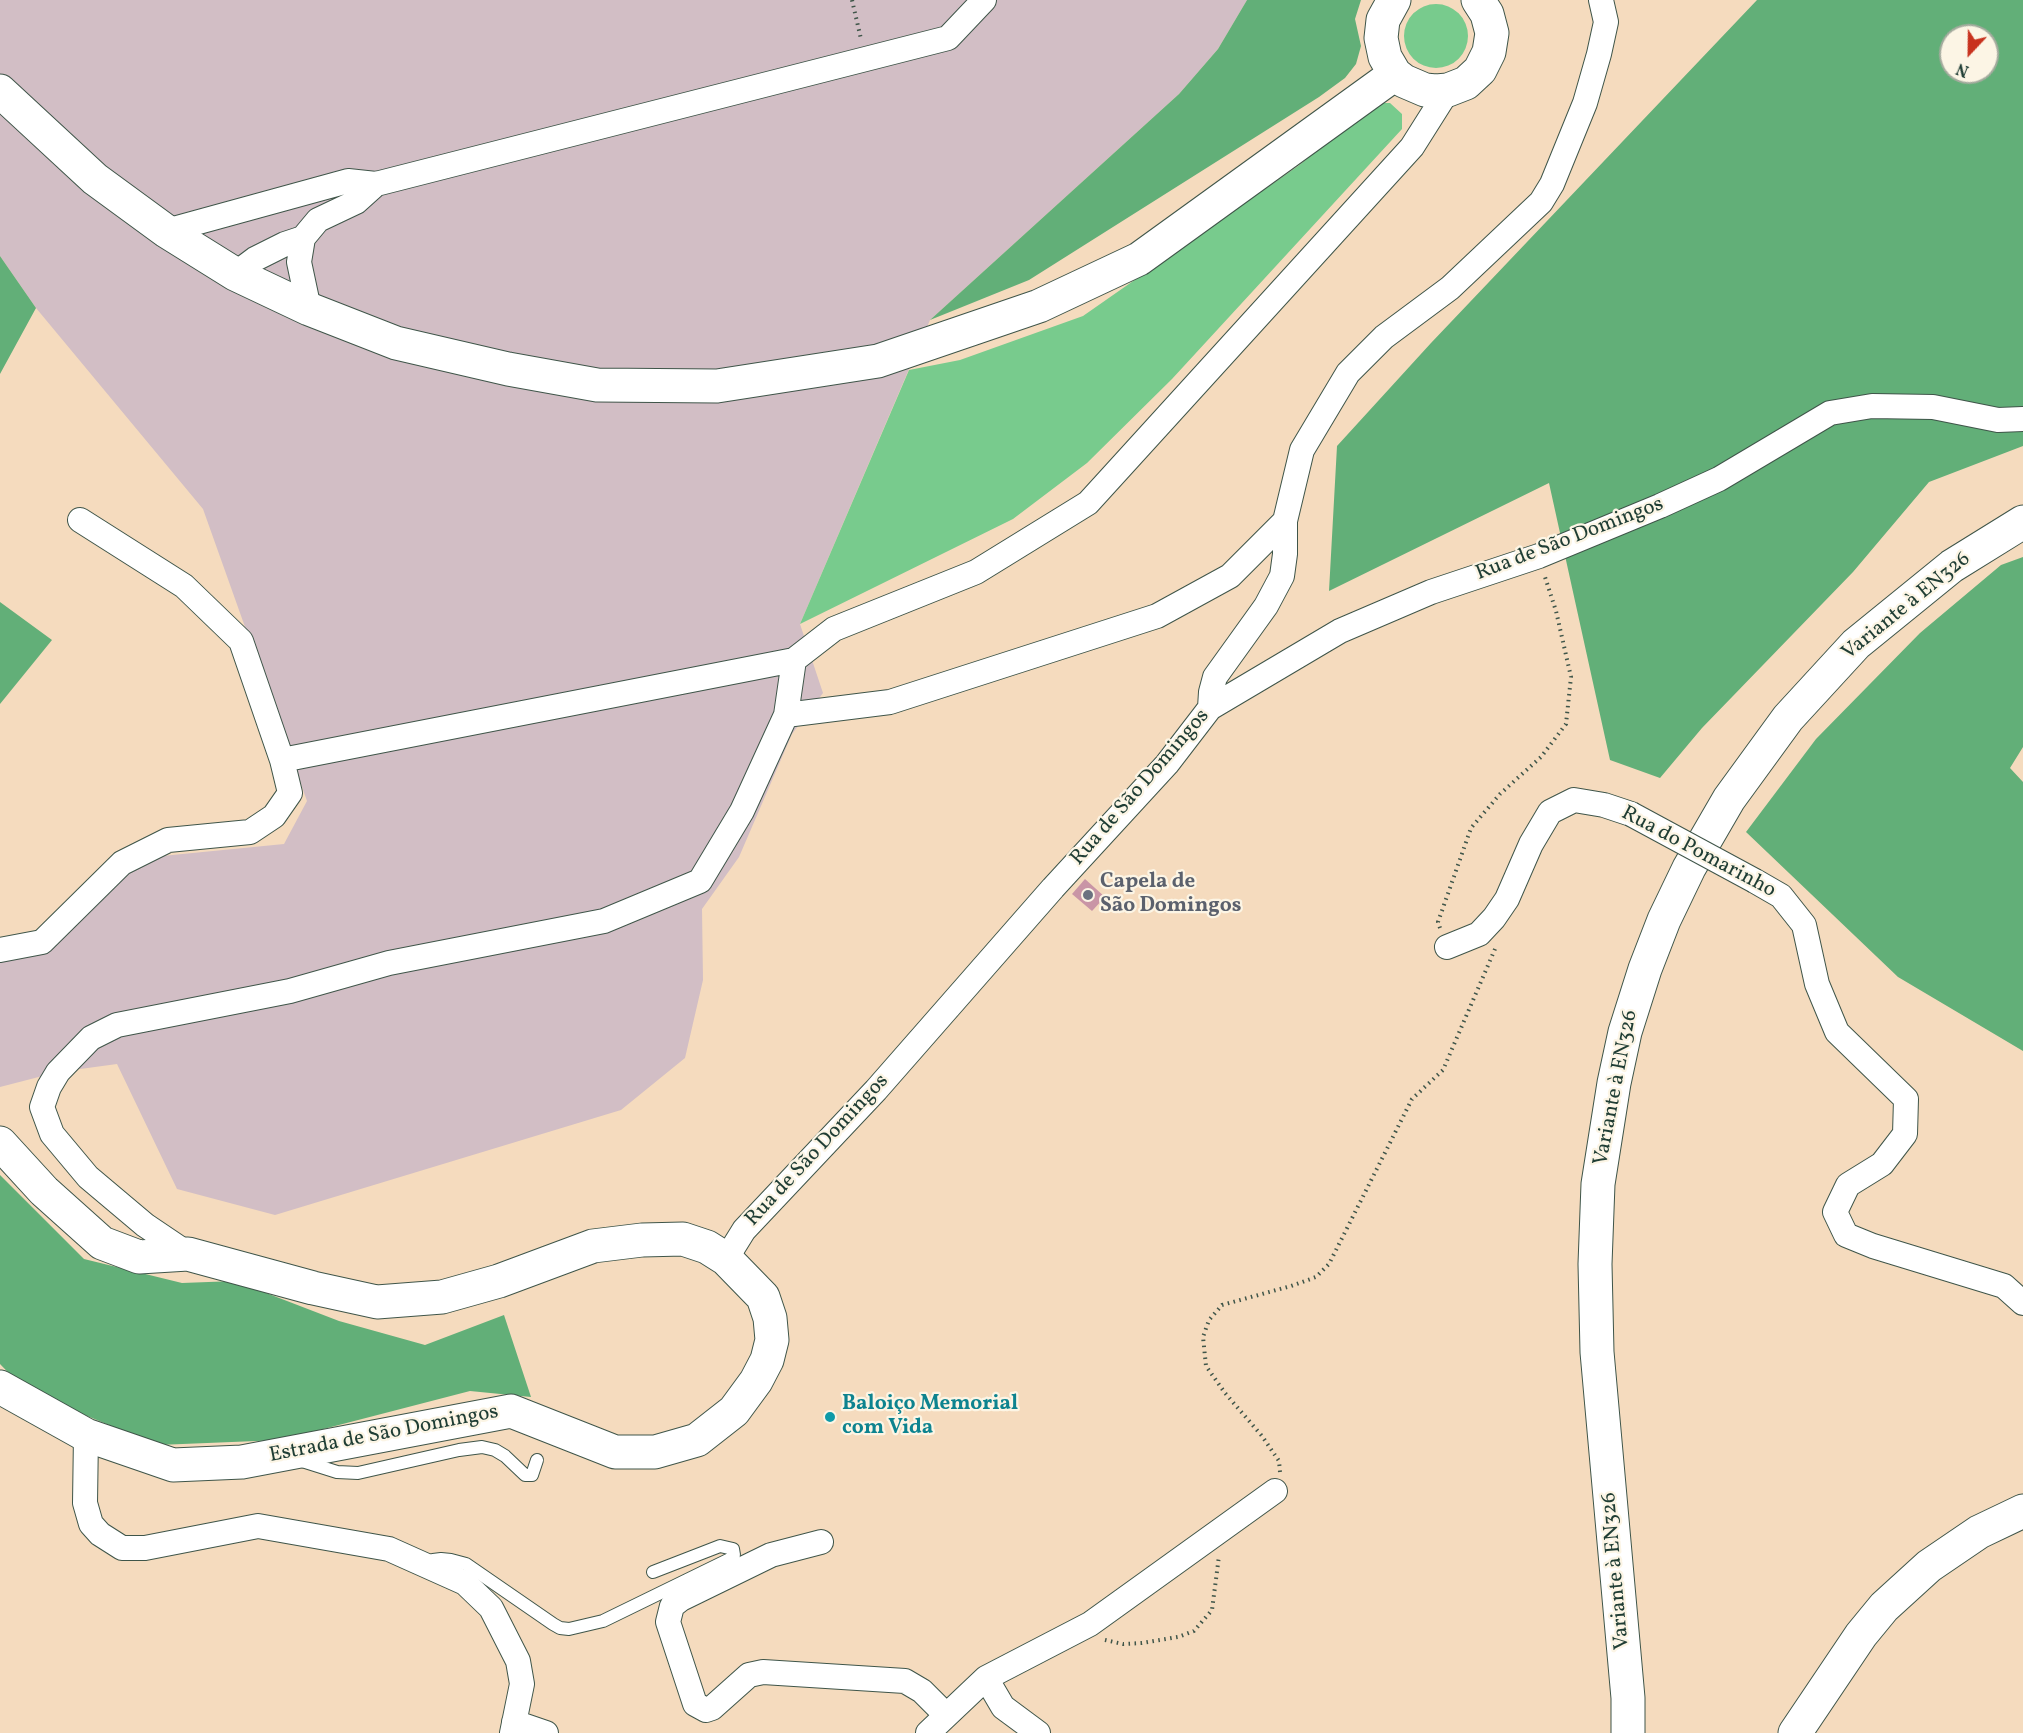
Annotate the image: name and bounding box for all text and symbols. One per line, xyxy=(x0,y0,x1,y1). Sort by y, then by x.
north arrow xyxy=(1939,24,1999,84)
text: N xyxy=(1953,56,1973,81)
street label: Rua de São Domingos xyxy=(1473,493,1667,587)
street label: Variante à EN326 xyxy=(1838,548,1976,666)
street label: Rua de São Domingos xyxy=(1066,705,1216,871)
street label: Rua do Pomarinho xyxy=(1616,802,1780,904)
place label: Capela de São Domingos xyxy=(1100,870,1242,920)
marker: Capela de São Domingos xyxy=(1081,888,1095,902)
street label: Variante à EN326 xyxy=(1590,1008,1644,1168)
street label: Rua de São Domingos xyxy=(741,1070,895,1232)
place label: Baloiço Memorial com Vida xyxy=(842,1392,1018,1442)
street label: Estrada de São Domingos xyxy=(267,1400,501,1470)
marker: Baloiço Memorial com Vida xyxy=(823,1410,837,1424)
street label: Variante à EN326 xyxy=(1598,1491,1636,1651)

